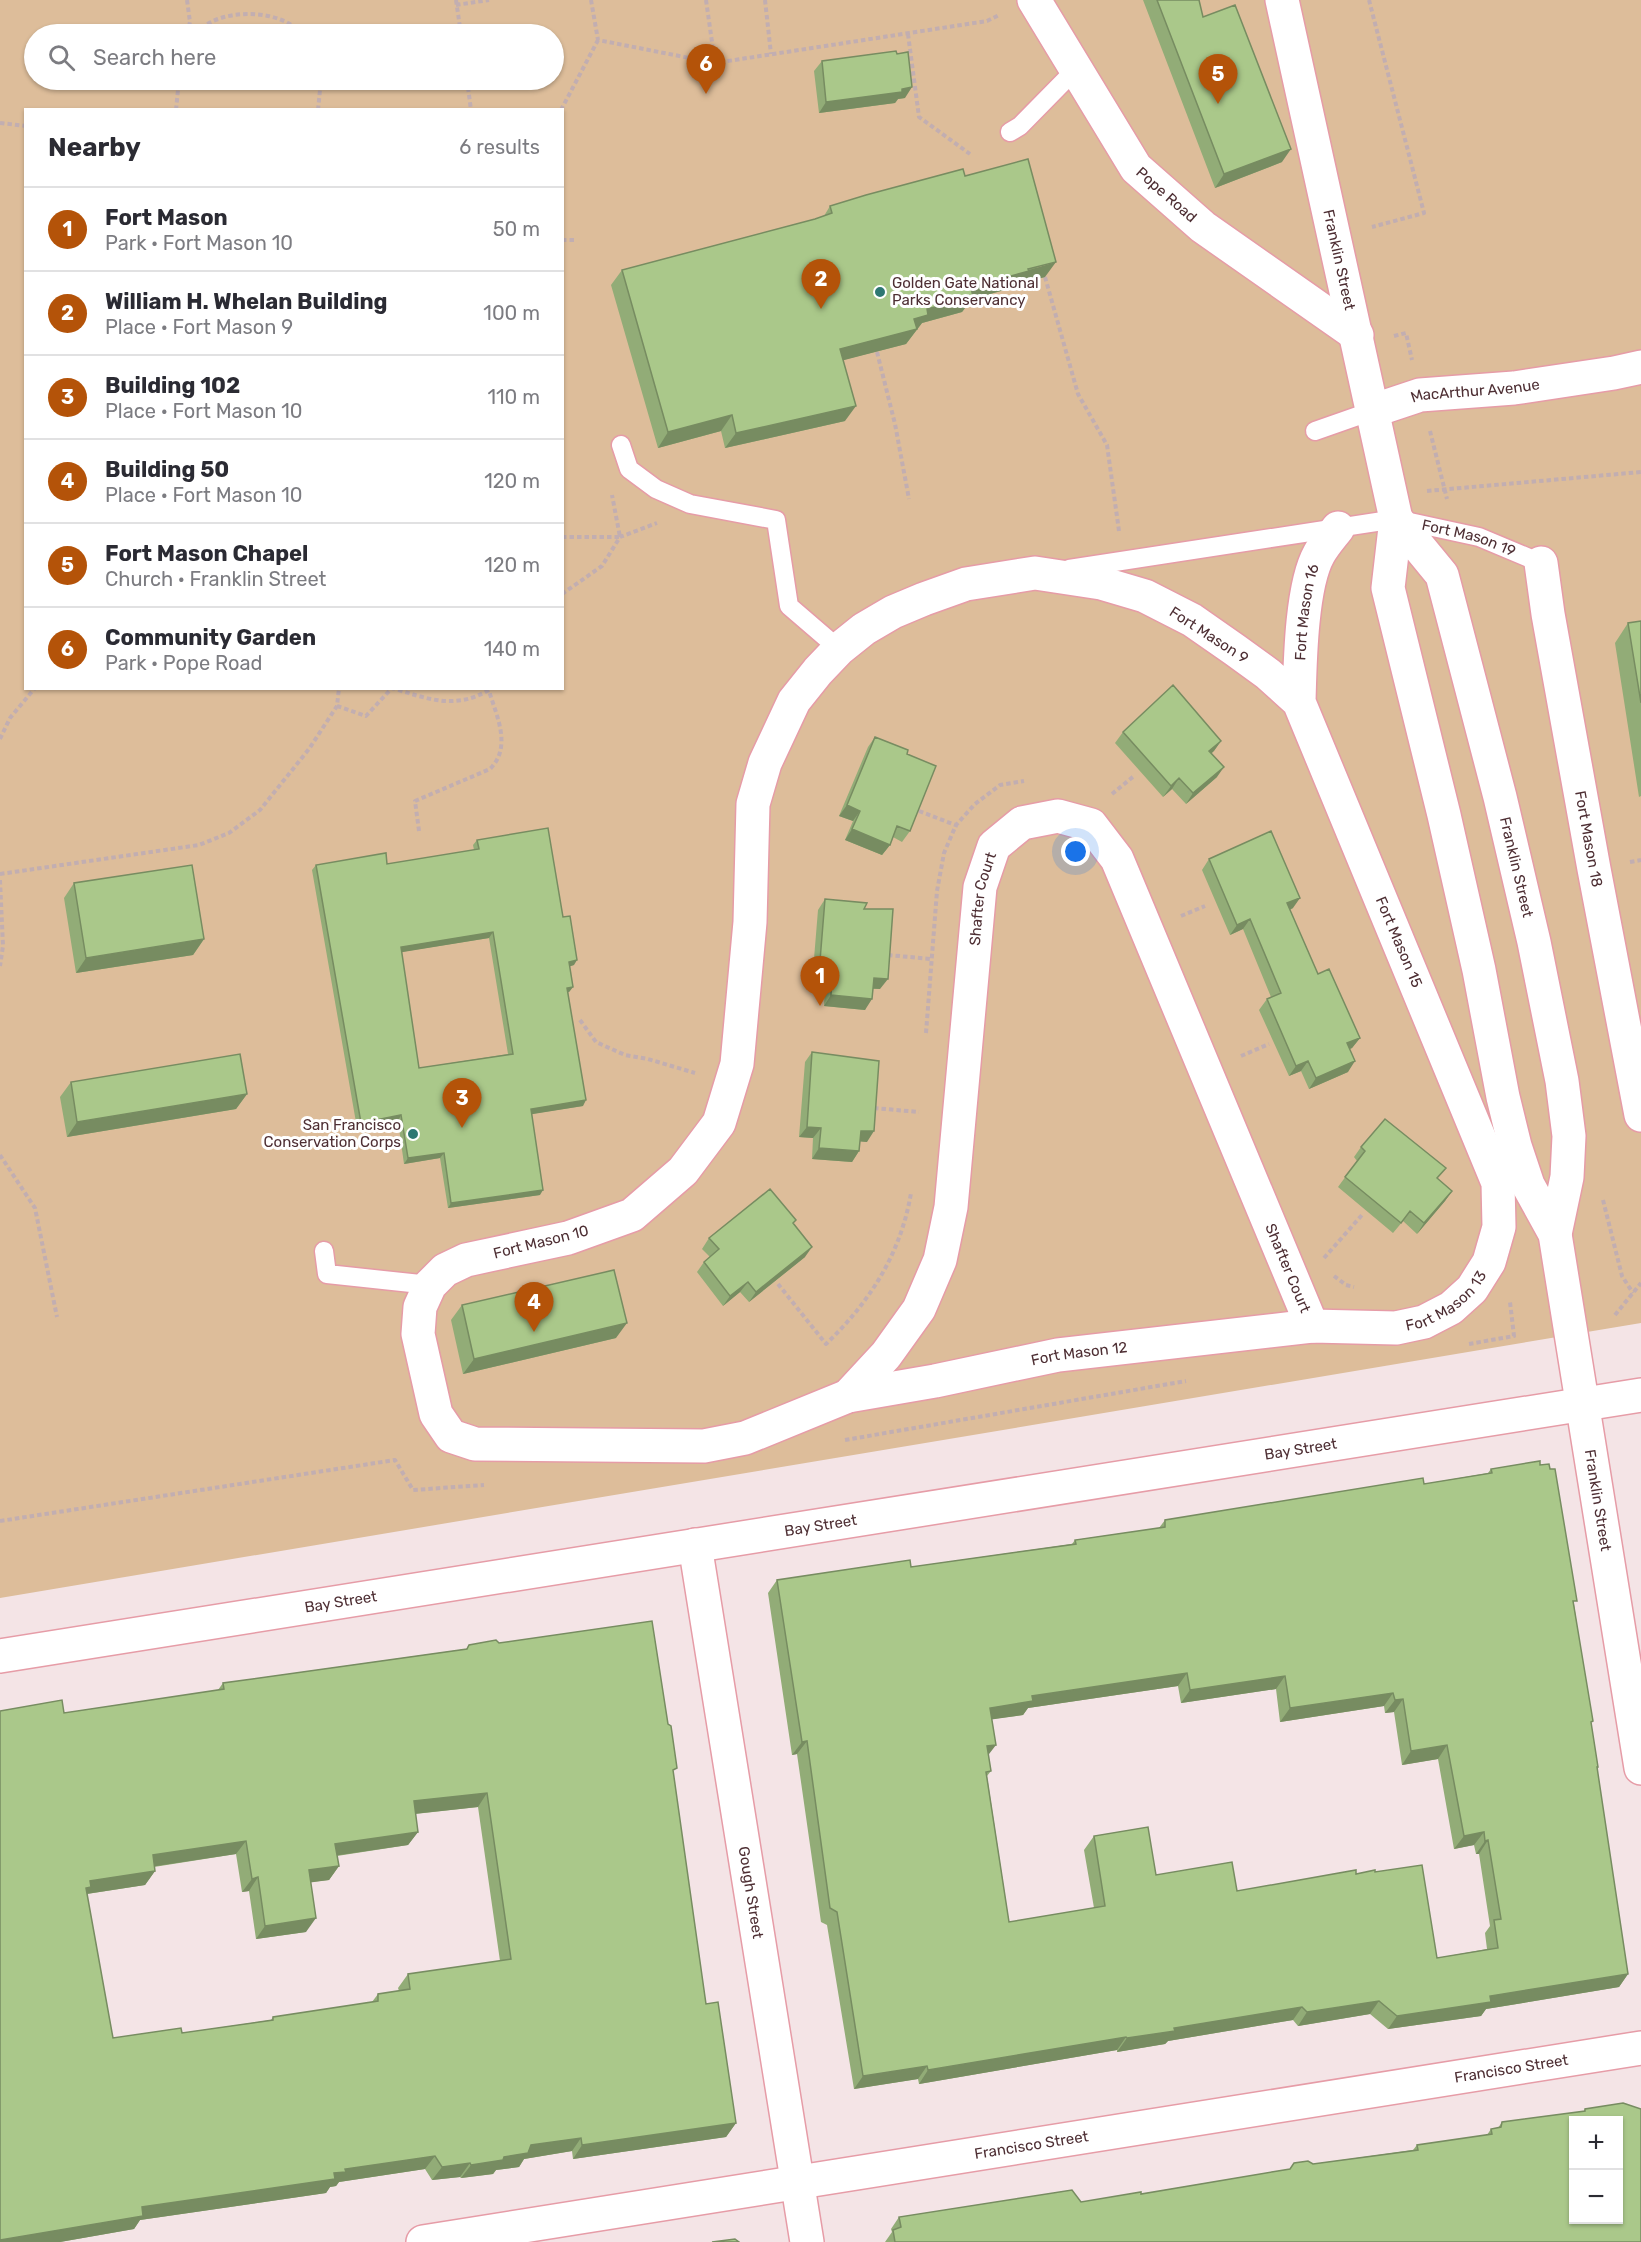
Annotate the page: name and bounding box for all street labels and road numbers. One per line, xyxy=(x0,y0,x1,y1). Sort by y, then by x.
street label: Pope Road xyxy=(1132,163,1200,226)
street label: Franklin Street xyxy=(1319,208,1359,312)
street label: MacArthur Avenue xyxy=(1408,375,1541,406)
street label: Fort Mason 19 xyxy=(1420,516,1518,560)
street label: Fort Mason 16 xyxy=(1291,562,1323,661)
street label: Fort Mason 9 xyxy=(1166,603,1252,667)
street label: Fort Mason 18 xyxy=(1571,789,1606,889)
street label: Franklin Street xyxy=(1496,815,1537,919)
street label: Shafter Court xyxy=(966,850,1000,946)
street label: Fort Mason 15 xyxy=(1372,894,1426,990)
street label: Fort Mason 10 xyxy=(491,1221,591,1263)
street label: Shafter Court xyxy=(1261,1221,1315,1316)
street label: Fort Mason 13 xyxy=(1404,1268,1490,1335)
street label: Fort Mason 12 xyxy=(1029,1338,1128,1369)
street label: Bay Street xyxy=(1263,1434,1338,1464)
street label: Franklin Street xyxy=(1581,1448,1615,1553)
street label: Bay Street xyxy=(783,1511,858,1540)
street label: Bay Street xyxy=(303,1587,378,1616)
street label: Gough Street xyxy=(735,1845,767,1940)
street label: Francisco Street xyxy=(1453,2051,1570,2087)
street label: Francisco Street xyxy=(973,2127,1090,2163)

